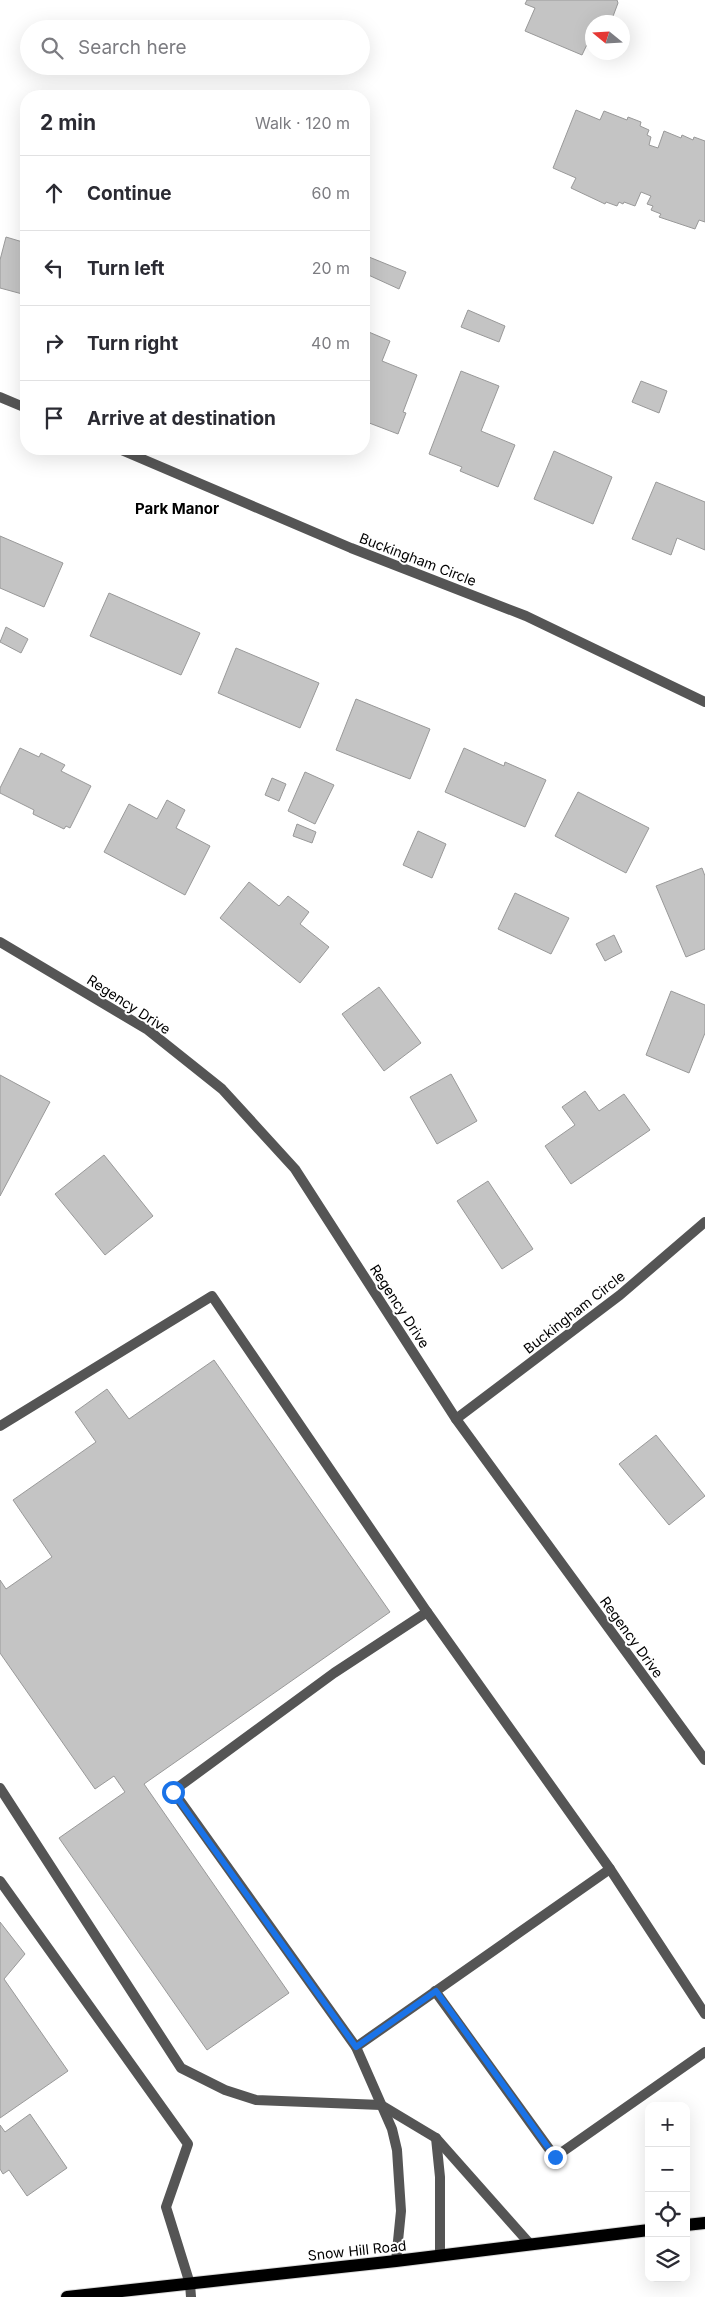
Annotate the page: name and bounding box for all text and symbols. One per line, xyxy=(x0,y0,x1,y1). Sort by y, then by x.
north arrow xyxy=(585,15,630,60)
search box xyxy=(20,20,370,75)
icon: search xyxy=(38,34,66,62)
text: Search here xyxy=(78,36,187,59)
text: 2 min xyxy=(40,110,96,135)
text: Walk · 120 m xyxy=(255,113,350,133)
icon: ahead xyxy=(40,179,68,207)
text: Continue xyxy=(87,182,172,205)
text: 60 m xyxy=(311,183,350,203)
icon: left xyxy=(40,254,68,282)
text: Turn left xyxy=(87,257,165,280)
text: 20 m xyxy=(312,258,350,278)
icon: right xyxy=(40,329,68,357)
text: Turn right xyxy=(87,332,178,355)
text: 40 m xyxy=(311,333,350,353)
icon: arrive xyxy=(40,404,68,432)
text: Arrive at destination xyxy=(87,407,276,430)
district label: Park Manor xyxy=(135,499,219,518)
street label: Buckingham Circle xyxy=(357,529,479,589)
street label: Regency Drive xyxy=(84,971,174,1037)
street label: Regency Drive xyxy=(367,1261,433,1351)
street label: Buckingham Circle xyxy=(520,1267,628,1357)
street label: Regency Drive xyxy=(597,1593,667,1681)
route start xyxy=(162,1781,185,1804)
map controls xyxy=(645,2102,690,2282)
button: + xyxy=(645,2102,690,2147)
route end xyxy=(544,2146,567,2169)
button: − xyxy=(645,2147,690,2192)
button: locate xyxy=(645,2192,690,2237)
street label: Snow Hill Road xyxy=(307,2236,407,2264)
button: layers xyxy=(645,2237,690,2282)

